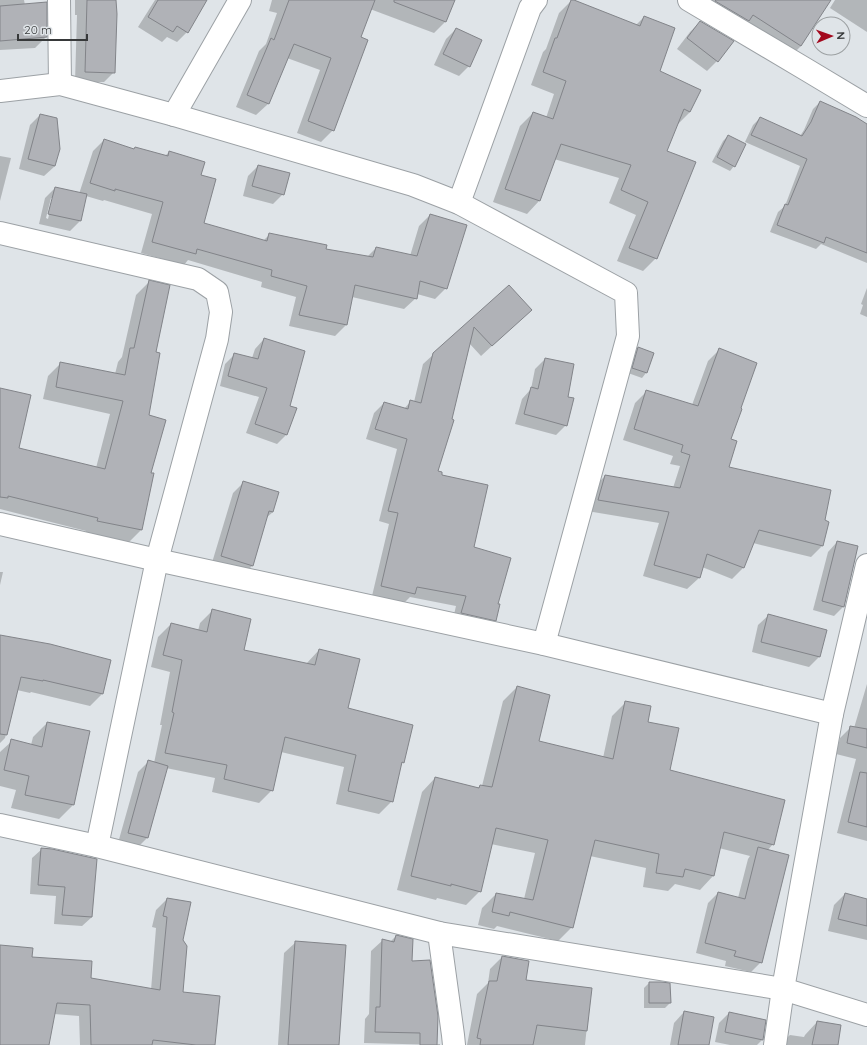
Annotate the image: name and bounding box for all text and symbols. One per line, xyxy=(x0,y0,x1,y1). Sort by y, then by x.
scale bar xyxy=(18,16,87,42)
north arrow xyxy=(811,16,851,56)
text: 20 m xyxy=(24,22,52,37)
text: N xyxy=(834,31,848,40)

